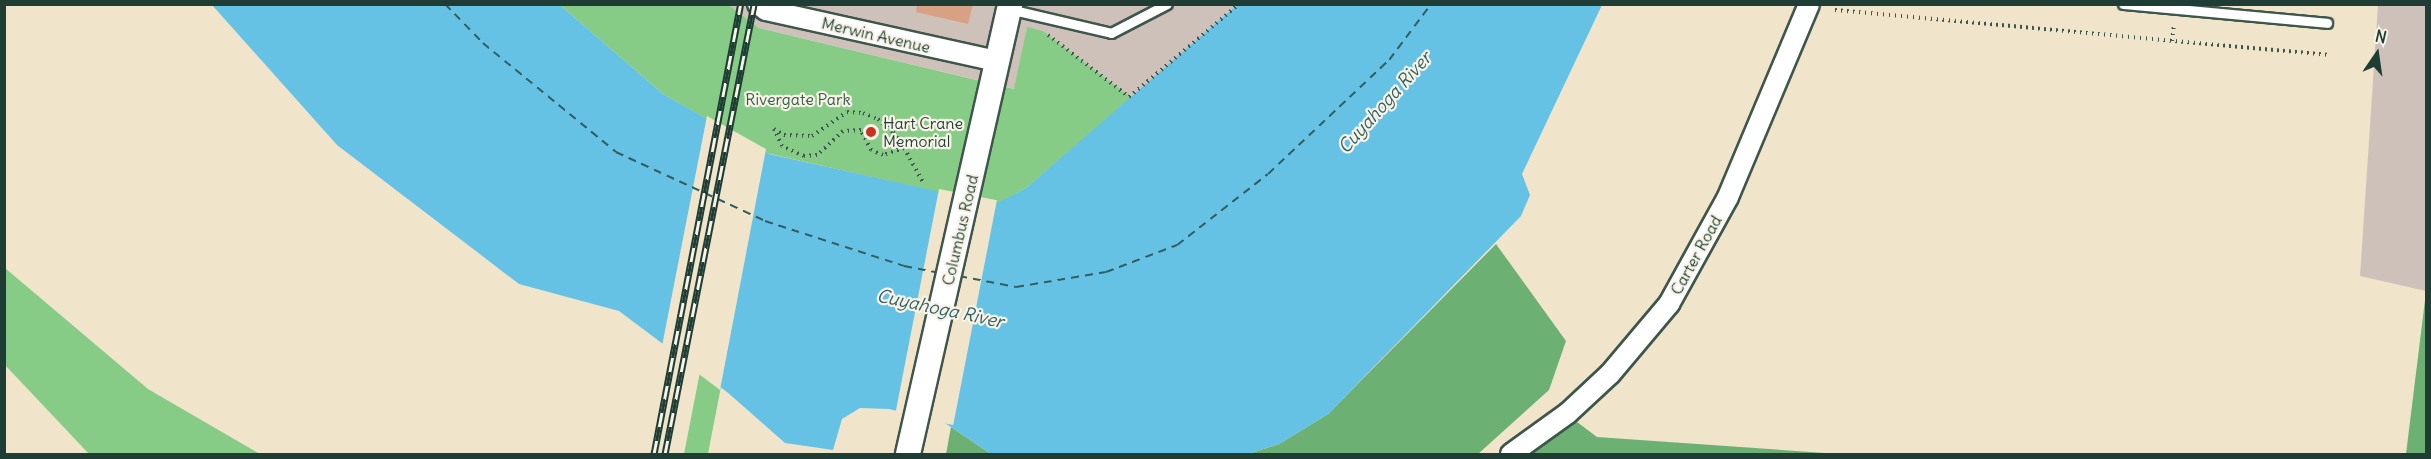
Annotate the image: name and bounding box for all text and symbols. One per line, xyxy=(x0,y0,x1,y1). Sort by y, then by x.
street label: Merwin Avenue xyxy=(820,13,932,57)
north arrow xyxy=(2347,24,2407,84)
text: N xyxy=(2373,25,2389,47)
water label: Cuyahoga River xyxy=(1334,48,1436,158)
park label: Rivergate Park xyxy=(745,89,851,109)
place label: Hart Crane Memorial xyxy=(883,113,963,151)
marker: Hart Crane Memorial xyxy=(864,125,878,139)
street label: Columbus Road xyxy=(938,173,982,287)
street label: Carter Road xyxy=(1666,212,1726,298)
water label: Cuyahoga River xyxy=(875,285,1005,333)

